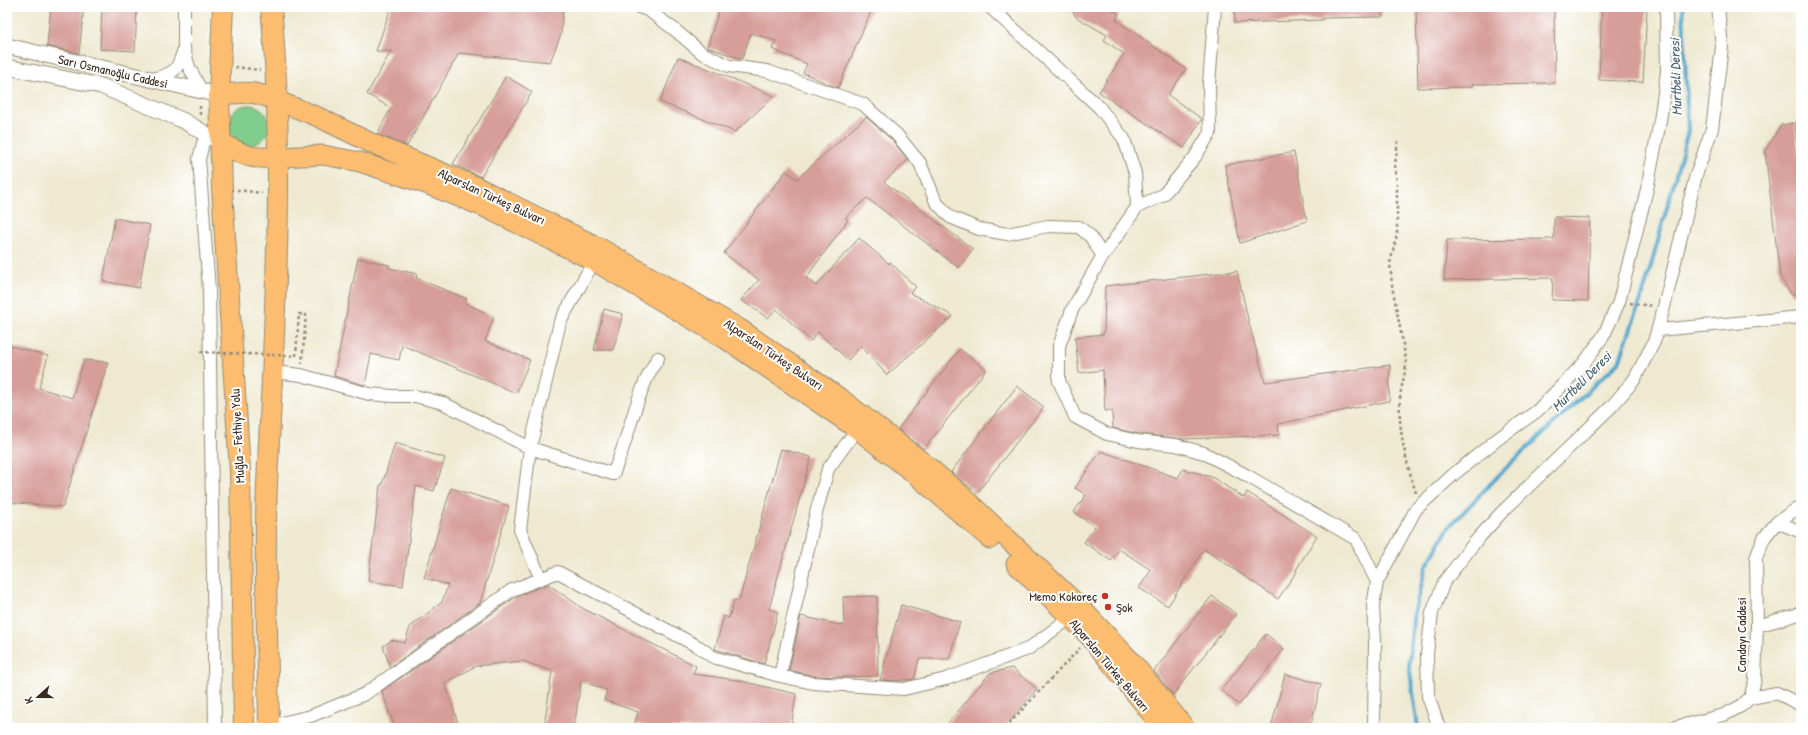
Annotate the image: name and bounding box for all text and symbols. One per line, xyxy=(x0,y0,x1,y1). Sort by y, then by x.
water label: Murtbeli Deresi xyxy=(1664,36,1686,116)
street label: Sarı Osmanoğlu Caddesi xyxy=(56,50,170,92)
street label: Alparslan Türkeş Bulvarı xyxy=(436,163,548,229)
street label: Alparslan Türkeş Bulvarı xyxy=(721,314,827,394)
water label: Murtbeli Deresi xyxy=(1547,346,1616,415)
street label: Muğla - Fethiye Yolu xyxy=(226,388,248,484)
place label: Memo Kokoreç xyxy=(1029,587,1097,605)
marker: Memo Kokoreç xyxy=(1100,591,1110,601)
street label: Candayı Caddesi xyxy=(1732,597,1750,673)
place label: Şok xyxy=(1116,598,1133,616)
marker: Şok xyxy=(1103,602,1113,612)
street label: Alparslan Türkeş Bulvarı xyxy=(1066,615,1154,715)
north arrow xyxy=(18,677,58,717)
text: K xyxy=(21,695,36,706)

